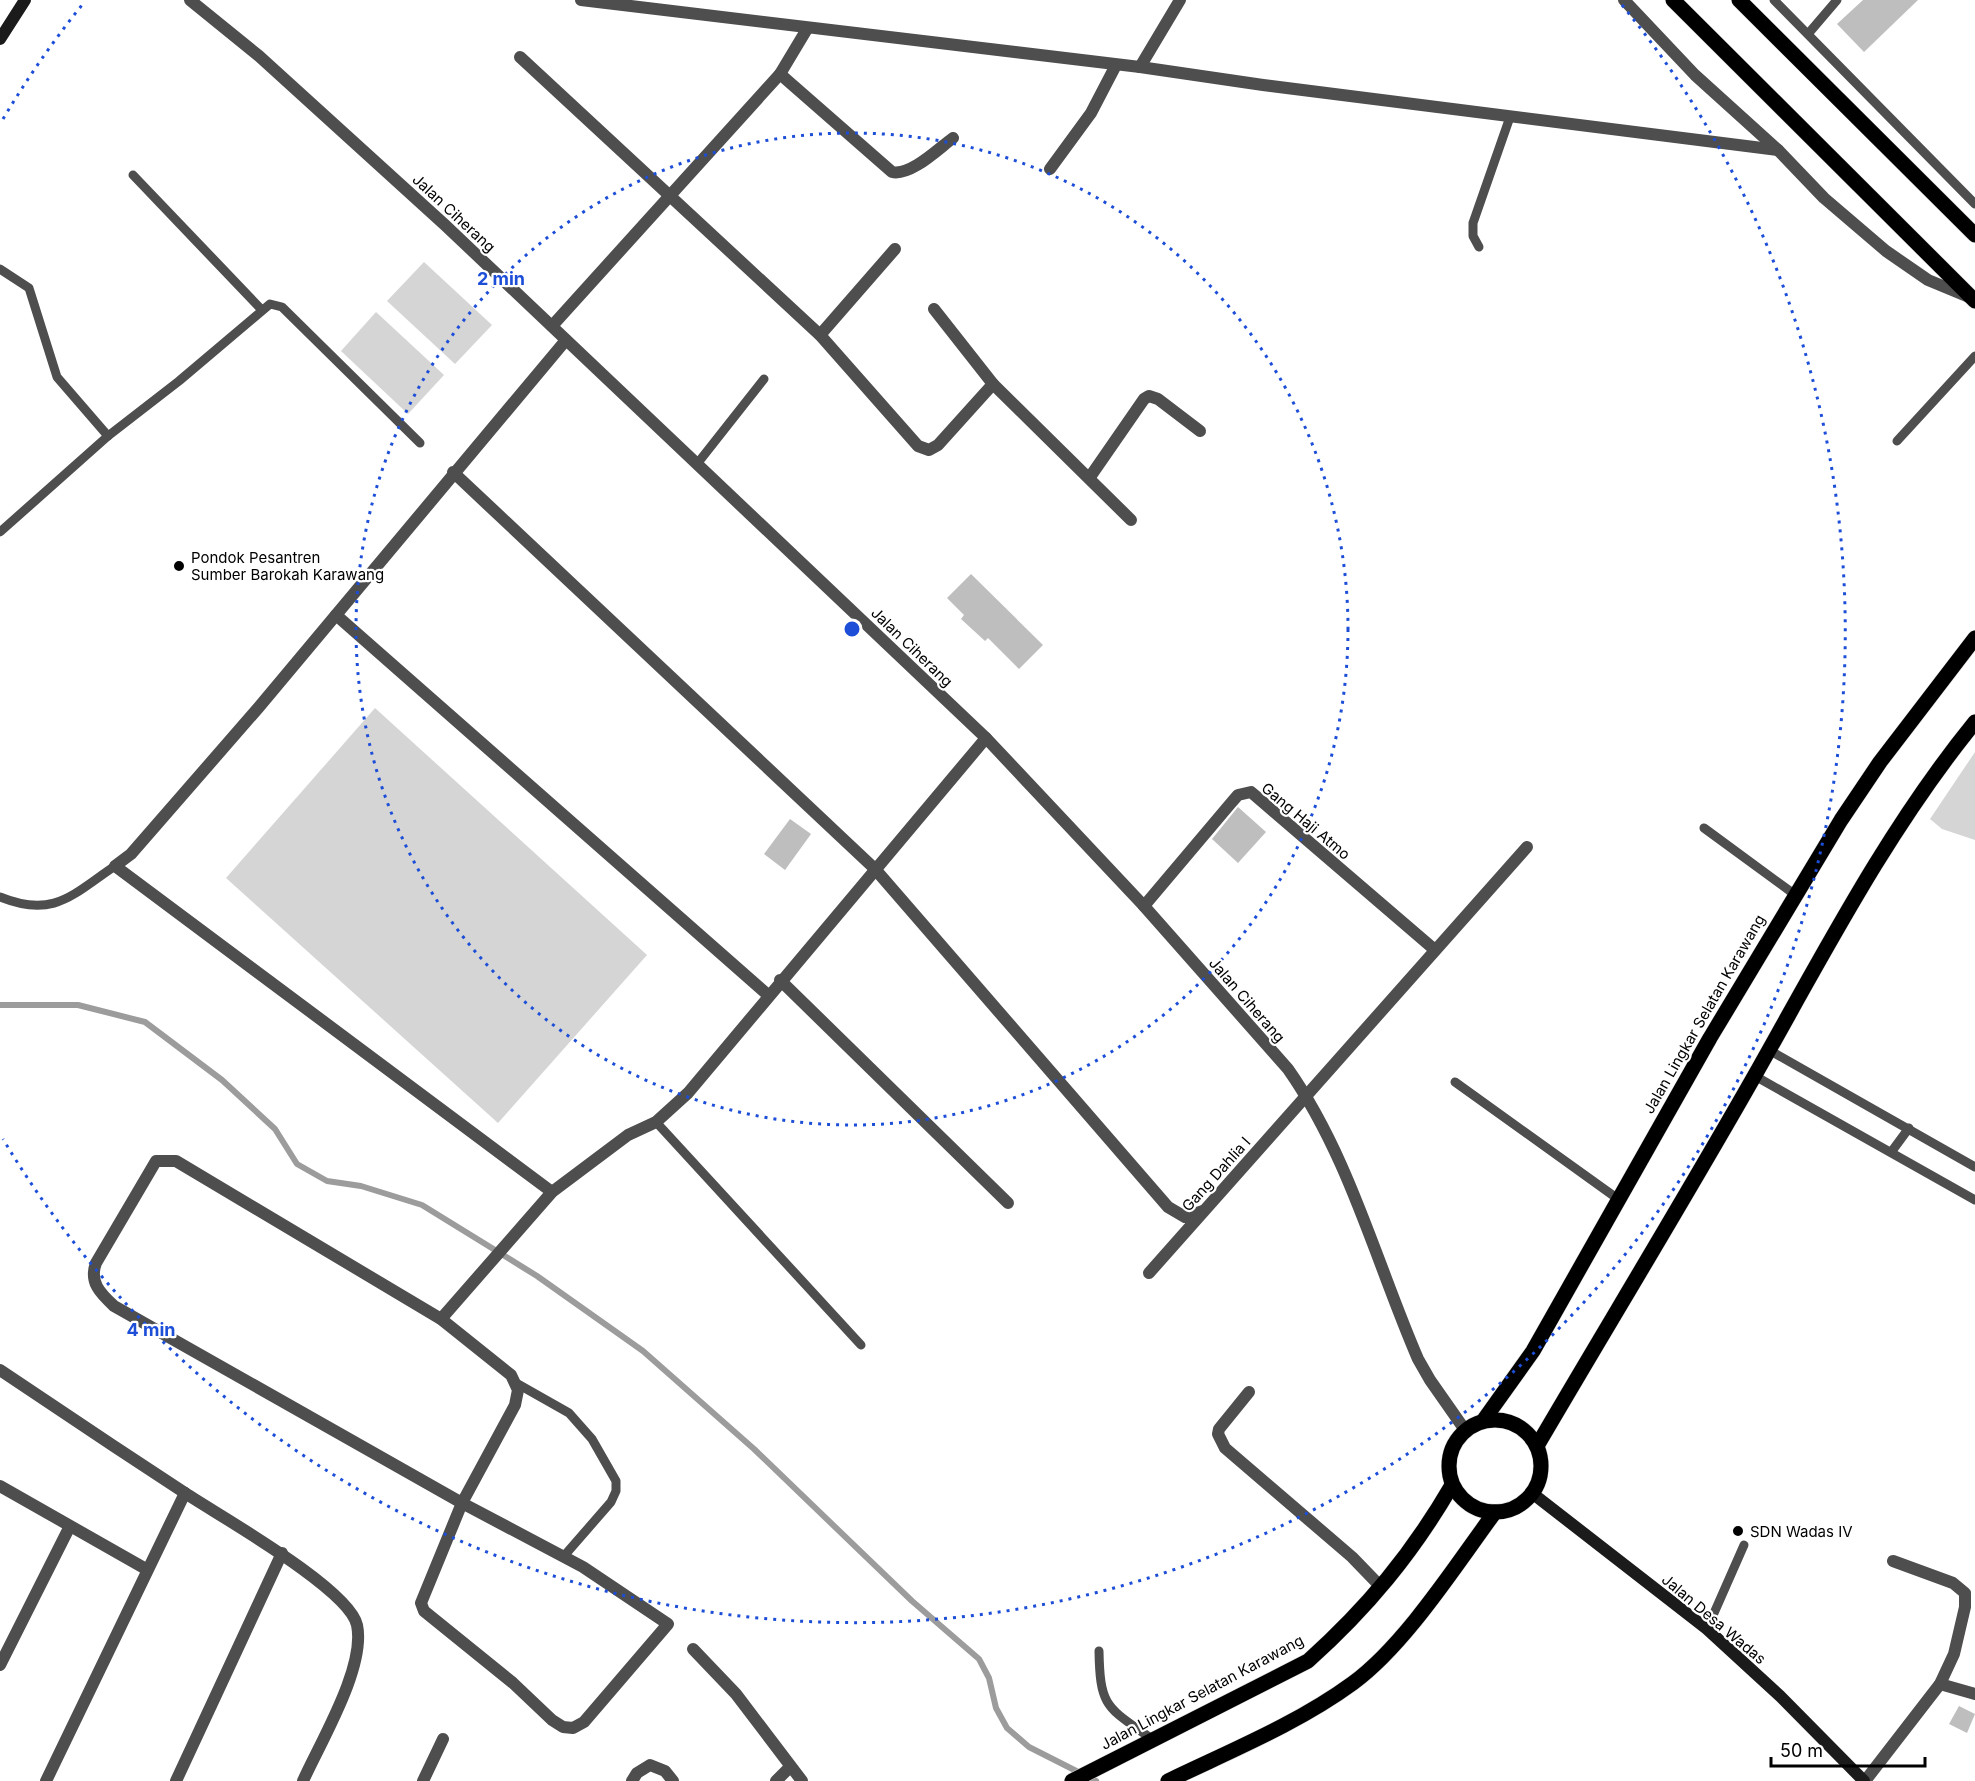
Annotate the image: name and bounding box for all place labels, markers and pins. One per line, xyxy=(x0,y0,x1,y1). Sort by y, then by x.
place label: Pondok Pesantren Sumber Barokah Karawang xyxy=(191,548,384,584)
marker: Pondok Pesantren Sumber Barokah Karawang xyxy=(172,559,186,573)
centre of rings xyxy=(842,619,862,639)
place label: SDN Wadas IV xyxy=(1750,1522,1853,1541)
marker: SDN Wadas IV xyxy=(1731,1524,1745,1538)

